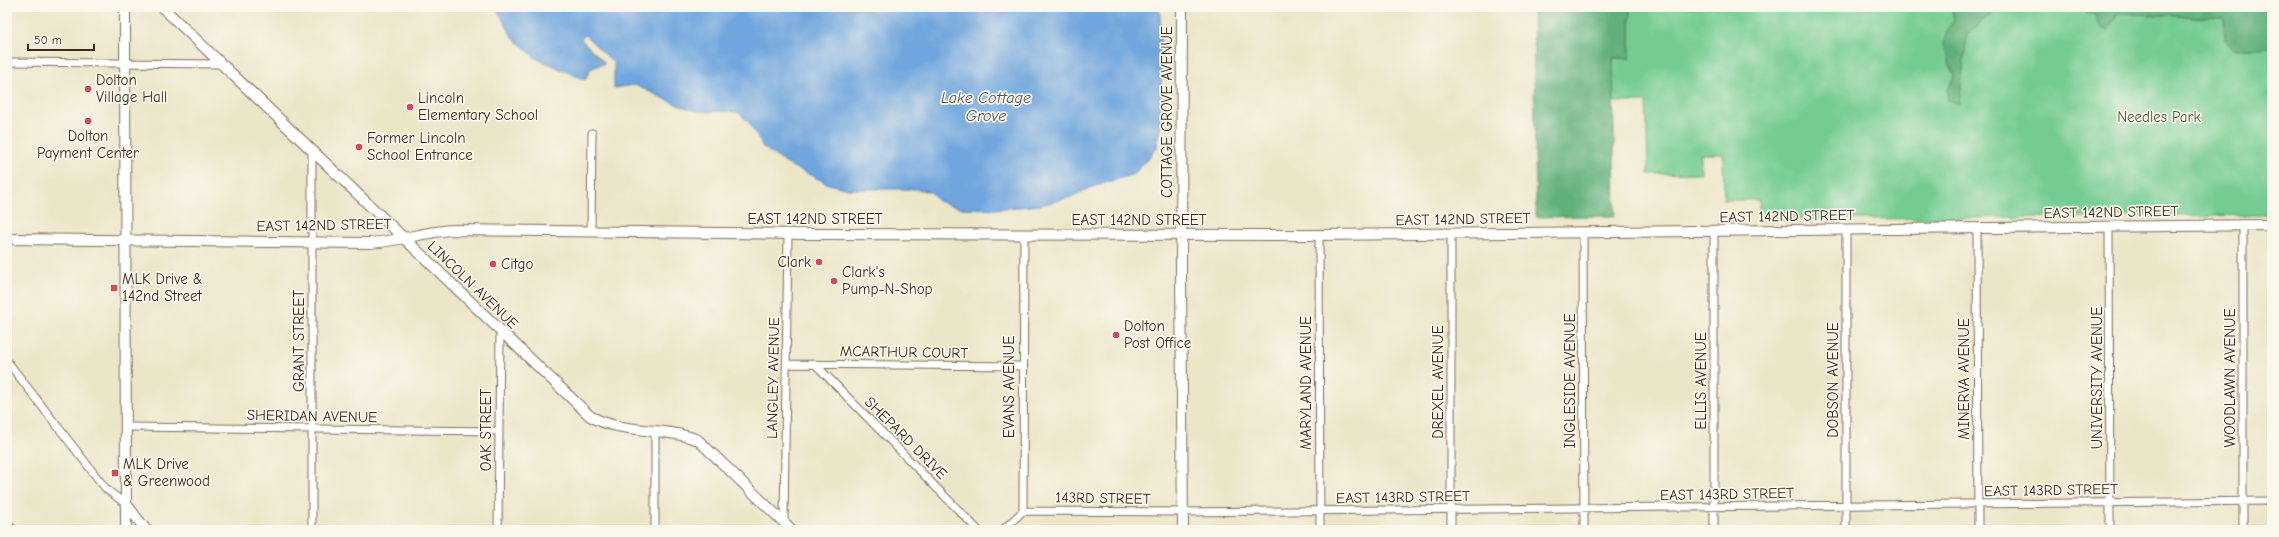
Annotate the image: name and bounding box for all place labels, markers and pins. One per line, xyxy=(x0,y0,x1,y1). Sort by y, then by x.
place label: Dolton Village Hall xyxy=(96,71,167,106)
marker: Dolton Village Hall xyxy=(83,84,93,94)
place label: Lincoln Elementary School xyxy=(418,89,538,124)
marker: Lincoln Elementary School xyxy=(405,102,415,112)
marker: Dolton Payment Center xyxy=(83,116,93,126)
place label: Dolton Payment Center xyxy=(37,127,139,162)
place label: Former Lincoln School Entrance xyxy=(367,129,473,164)
marker: Former Lincoln School Entrance xyxy=(354,142,364,152)
place label: Clark xyxy=(778,253,812,271)
place label: Citgo xyxy=(501,255,533,273)
marker: Clark xyxy=(814,257,824,267)
marker: Citgo xyxy=(488,259,498,269)
place label: Clark's Pump-N-Shop xyxy=(842,263,933,298)
place label: MLK Drive & 142nd Street xyxy=(122,270,203,305)
marker: Clark's Pump-N-Shop xyxy=(829,276,839,286)
marker: MLK Drive & 142nd Street xyxy=(109,283,119,293)
place label: Dolton Post Office xyxy=(1124,317,1192,352)
marker: Dolton Post Office xyxy=(1111,330,1121,340)
place label: MLK Drive & Greenwood xyxy=(123,455,210,490)
marker: MLK Drive & Greenwood xyxy=(110,468,120,478)

